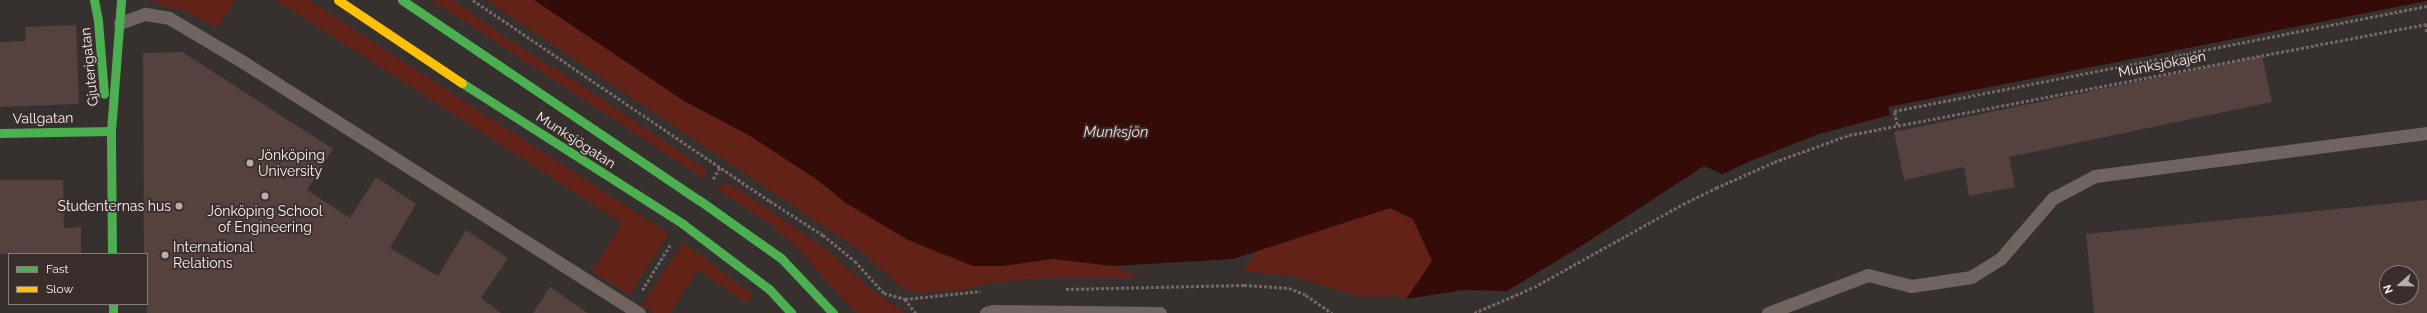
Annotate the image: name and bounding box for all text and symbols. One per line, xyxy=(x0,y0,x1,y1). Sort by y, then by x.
street label: Gjuterigatan xyxy=(77,27,101,107)
street label: Munksjökajen xyxy=(2117,47,2207,81)
street label: Munksjögatan xyxy=(533,108,619,172)
street label: Vallgatan xyxy=(12,109,74,127)
water label: Munksjön xyxy=(1084,124,1148,142)
place label: Jönköping University xyxy=(258,147,325,180)
marker: Jönköping University xyxy=(245,158,255,168)
marker: Jönköping School of Engineering xyxy=(260,191,270,201)
place label: Studenternas hus xyxy=(58,198,171,214)
marker: Studenternas hus xyxy=(174,201,184,211)
place label: Jönköping School of Engineering xyxy=(207,203,323,236)
place label: International Relations xyxy=(173,239,254,272)
marker: International Relations xyxy=(160,250,170,260)
legend xyxy=(8,253,148,305)
text: Fast xyxy=(46,262,69,276)
north arrow xyxy=(2379,265,2419,305)
text: Slow xyxy=(46,282,73,296)
text: N xyxy=(2381,283,2396,295)

